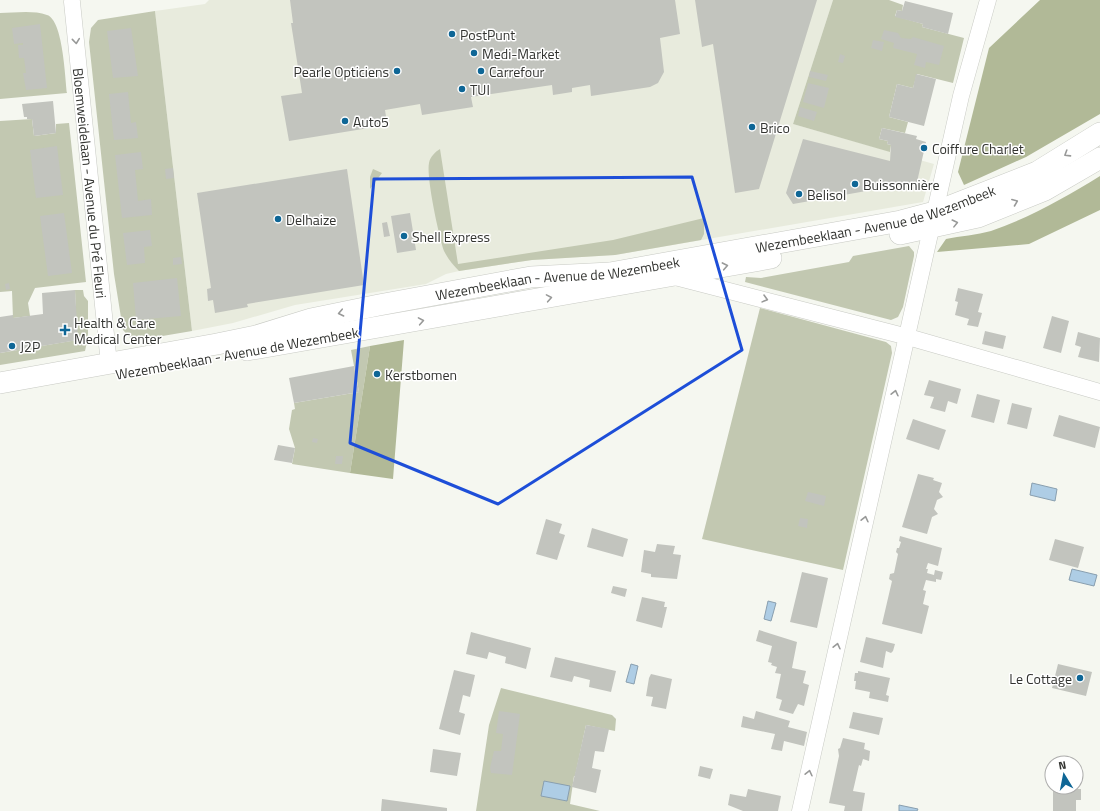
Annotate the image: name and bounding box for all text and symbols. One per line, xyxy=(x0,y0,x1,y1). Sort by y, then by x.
place label: PostPunt xyxy=(460,24,515,45)
marker: PostPunt xyxy=(447,29,457,39)
one-way arrow xyxy=(71,38,80,44)
place label: Medi-Market xyxy=(482,43,560,64)
marker: Medi-Market xyxy=(469,48,479,58)
place label: Pearle Opticiens xyxy=(294,61,389,82)
place label: Carrefour xyxy=(489,61,545,82)
marker: Pearle Opticiens xyxy=(392,66,402,76)
marker: Carrefour xyxy=(476,66,486,76)
street label: Bloemweidelaan - Avenue du Pré Fleuri xyxy=(68,67,113,299)
place label: TUI xyxy=(470,79,490,100)
marker: TUI xyxy=(457,84,467,94)
place label: Auto5 xyxy=(353,111,389,132)
marker: Auto5 xyxy=(340,116,350,126)
place label: Brico xyxy=(760,117,790,138)
marker: Brico xyxy=(747,122,757,132)
place label: Coiffure Charlet xyxy=(932,138,1024,159)
marker: Coiffure Charlet xyxy=(919,143,929,153)
one-way arrow xyxy=(1064,149,1071,157)
place label: Buissonnière xyxy=(863,174,939,195)
street label: Wezembeeklaan - Avenue de Wezembeek xyxy=(754,179,998,257)
marker: Buissonnière xyxy=(850,179,860,189)
place label: Belisol xyxy=(807,184,846,205)
marker: Belisol xyxy=(794,189,804,199)
one-way arrow xyxy=(1011,199,1018,207)
place label: Delhaize xyxy=(286,209,336,230)
marker: Delhaize xyxy=(273,214,283,224)
one-way arrow xyxy=(952,219,958,227)
place label: Shell Express xyxy=(412,226,490,247)
marker: Shell Express xyxy=(399,231,409,241)
street label: Wezembeeklaan - Avenue de Wezembeek xyxy=(433,250,681,305)
one-way arrow xyxy=(722,263,728,271)
one-way arrow xyxy=(546,294,552,303)
one-way arrow xyxy=(762,294,769,303)
one-way arrow xyxy=(338,308,344,316)
place label: Health & Care Medical Center xyxy=(74,312,162,349)
one-way arrow xyxy=(418,317,424,325)
street label: Wezembeeklaan - Avenue de Wezembeek xyxy=(114,321,360,385)
marker: Health & Care Medical Center xyxy=(59,324,71,336)
place label: J2P xyxy=(20,336,40,357)
marker: J2P xyxy=(7,341,17,351)
place label: Kerstbomen xyxy=(385,364,457,385)
marker: Kerstbomen xyxy=(372,369,382,379)
one-way arrow xyxy=(890,389,898,396)
one-way arrow xyxy=(861,516,869,522)
one-way arrow xyxy=(832,643,841,650)
place label: Le Cottage xyxy=(1009,668,1072,689)
marker: Le Cottage xyxy=(1075,673,1085,683)
north arrow xyxy=(1044,755,1084,795)
text: N xyxy=(1057,757,1067,774)
one-way arrow xyxy=(804,770,812,776)

